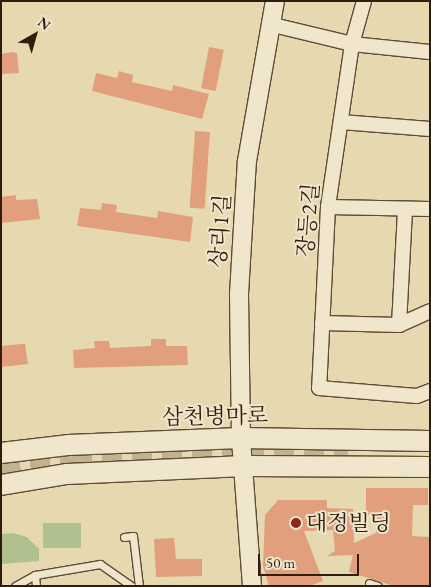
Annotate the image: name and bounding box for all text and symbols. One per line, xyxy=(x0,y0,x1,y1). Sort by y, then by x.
north arrow xyxy=(10,10,60,60)
text: N xyxy=(34,13,54,34)
street label: 장등2길 xyxy=(292,182,324,258)
street label: 상리1길 xyxy=(204,193,236,269)
street label: 삼천병마로 xyxy=(162,402,268,430)
place label: 대정빌딩 xyxy=(306,510,391,536)
marker: 대정빌딩 xyxy=(290,517,302,529)
scale bar xyxy=(261,544,362,576)
text: 50 m xyxy=(266,553,295,572)

